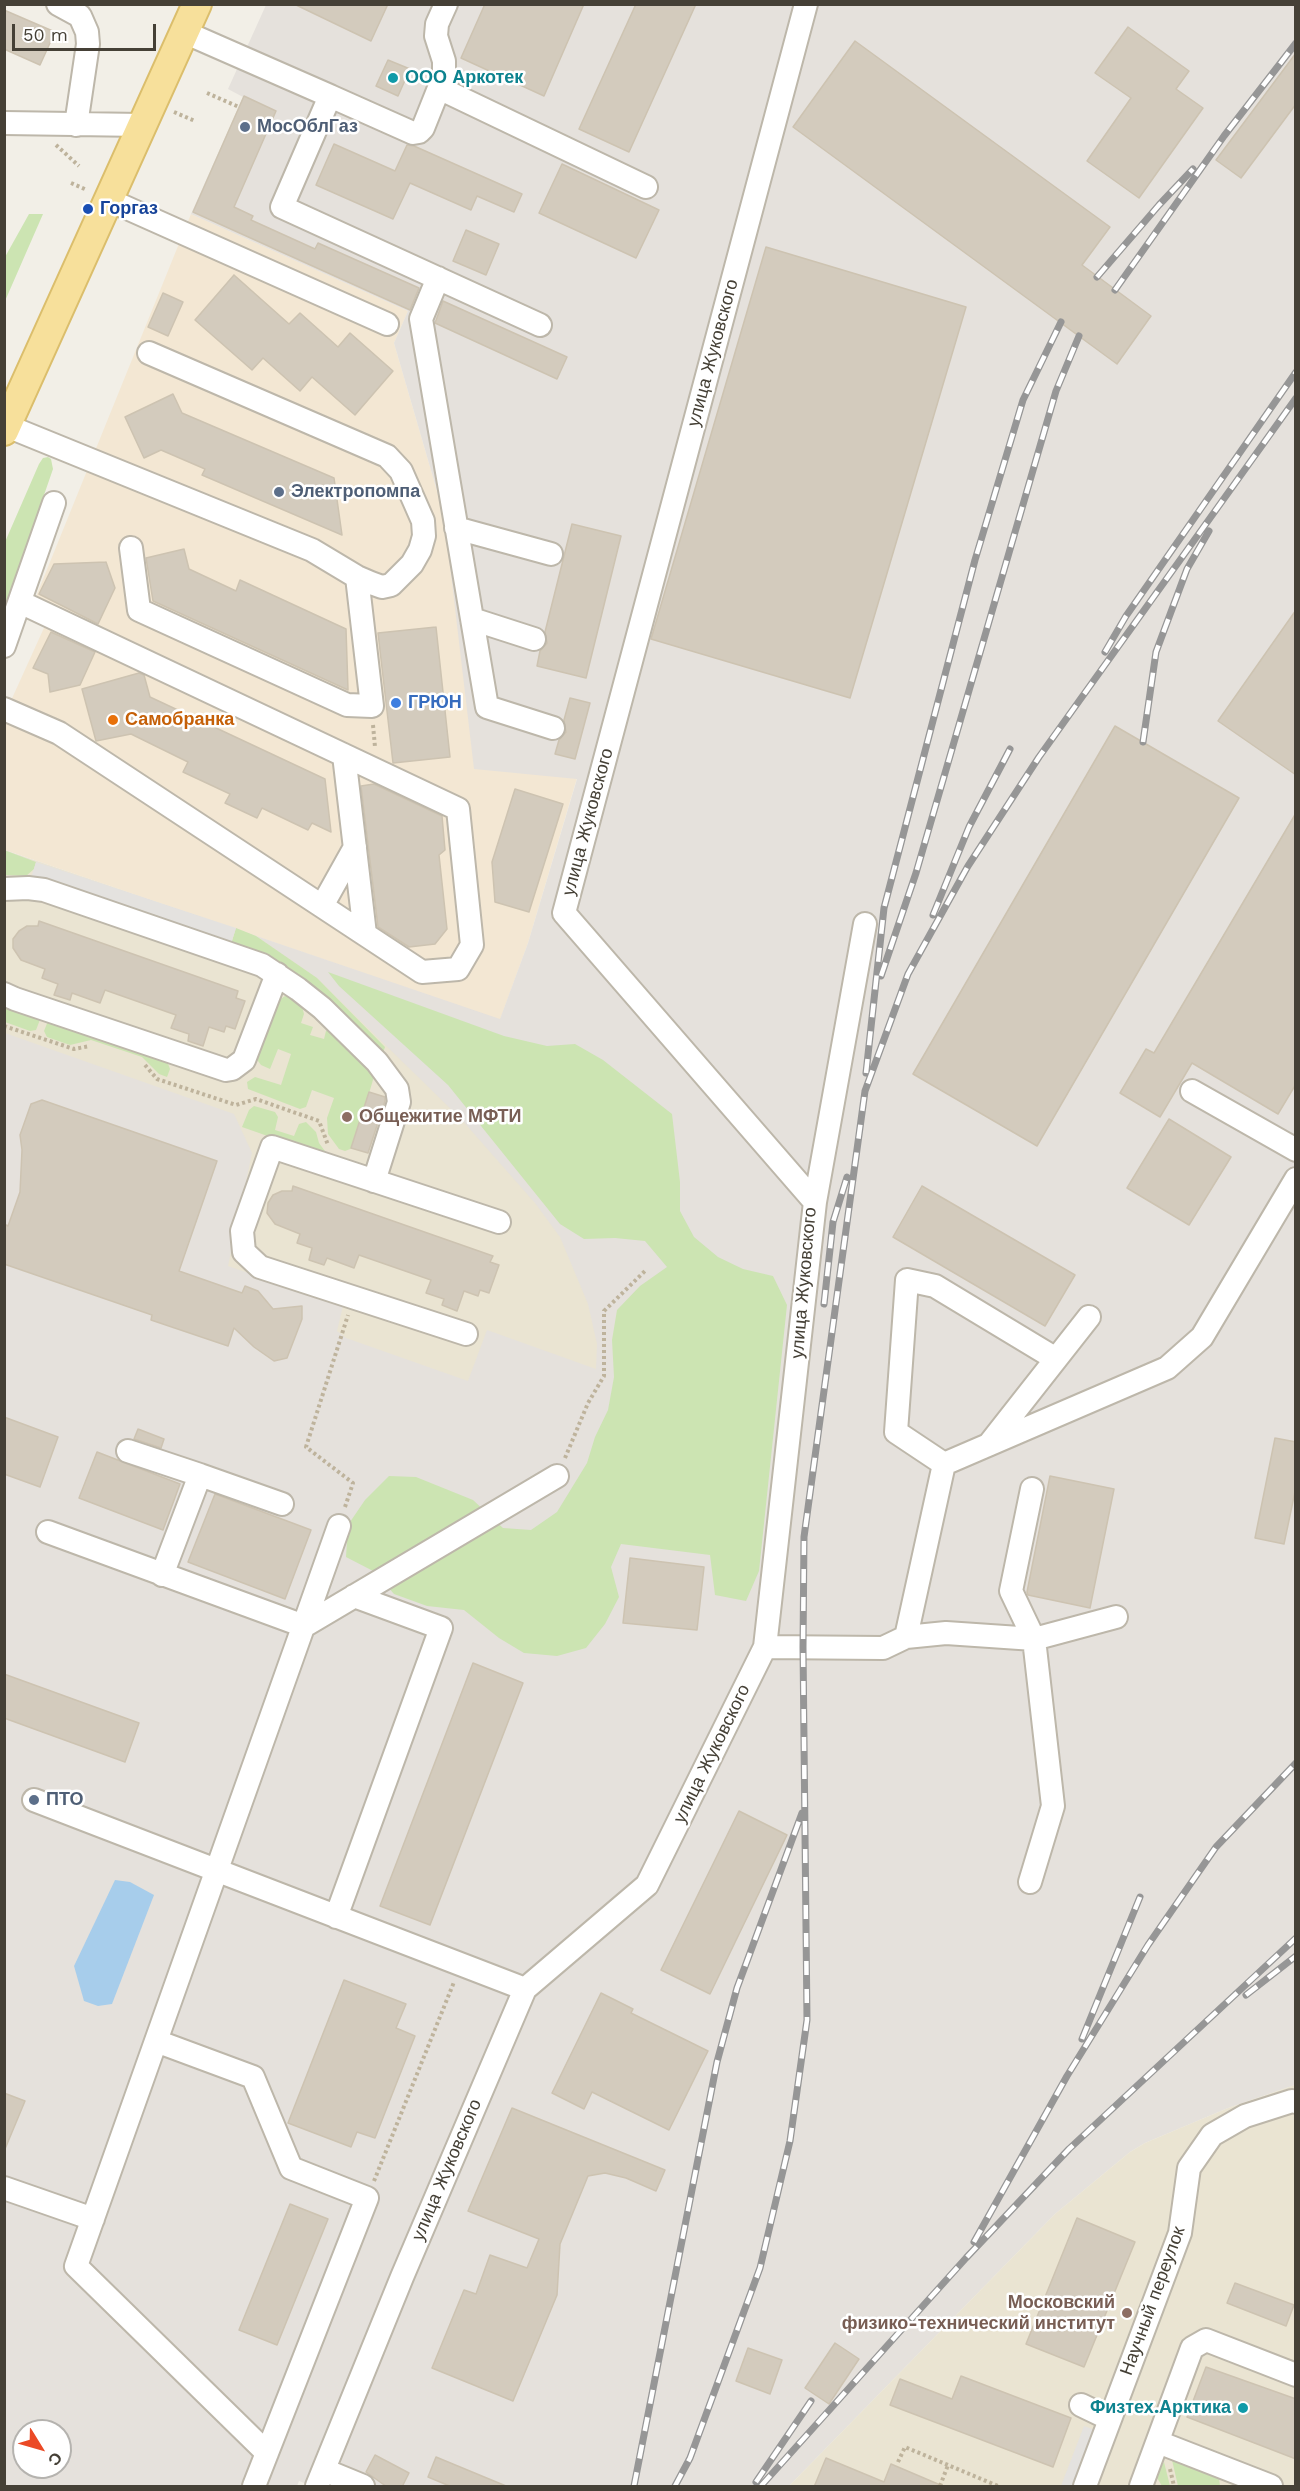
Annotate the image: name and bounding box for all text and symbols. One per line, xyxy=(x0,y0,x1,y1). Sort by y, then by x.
scale bar xyxy=(15,12,159,50)
text: 50 m xyxy=(23,24,68,45)
place label: ООО Аркотек xyxy=(405,67,523,89)
marker: ООО Аркотек xyxy=(386,71,400,85)
place label: МосОблГаз xyxy=(257,116,358,138)
marker: МосОблГаз xyxy=(238,120,252,134)
place label: Горгаз xyxy=(100,198,158,220)
marker: Горгаз xyxy=(81,202,95,216)
street label: улица Жуковского xyxy=(683,277,743,429)
place label: Электропомпа xyxy=(291,481,420,503)
marker: Электропомпа xyxy=(272,485,286,499)
place label: ГРЮН xyxy=(408,692,462,714)
marker: ГРЮН xyxy=(389,696,403,710)
place label: Самобранка xyxy=(125,709,234,731)
marker: Самобранка xyxy=(106,713,120,727)
street label: улица Жуковского xyxy=(558,746,618,898)
place label: Общежитие МФТИ xyxy=(359,1106,522,1128)
marker: Общежитие МФТИ xyxy=(340,1110,354,1124)
street label: улица Жуковского xyxy=(787,1206,821,1360)
street label: улица Жуковского xyxy=(669,1681,755,1827)
place label: ПТО xyxy=(46,1789,83,1811)
marker: ПТО xyxy=(27,1793,41,1807)
street label: улица Жуковского xyxy=(407,2096,487,2244)
street label: Научный переулок xyxy=(1116,2224,1190,2378)
place label: Московский физико-технический институт xyxy=(842,2292,1115,2334)
marker: Московский физико-технический институт xyxy=(1120,2306,1134,2320)
place label: Физтех.Арктика xyxy=(1090,2397,1231,2419)
marker: Физтех.Арктика xyxy=(1236,2401,1250,2415)
north arrow xyxy=(12,2419,72,2479)
text: С xyxy=(44,2449,66,2469)

